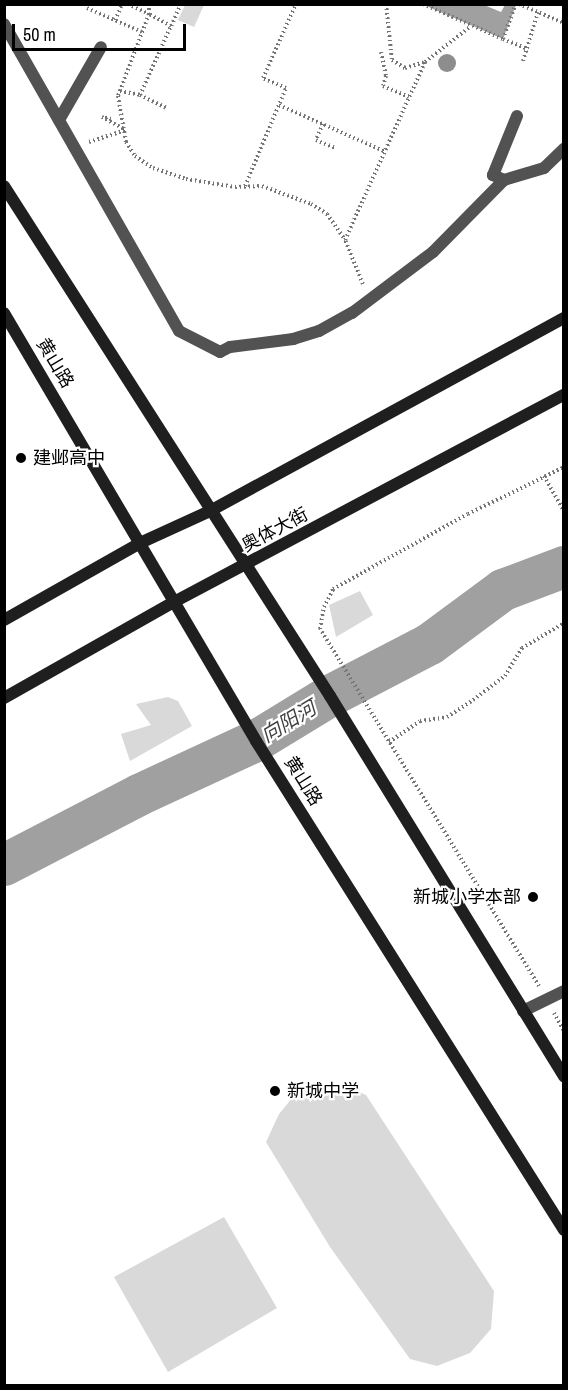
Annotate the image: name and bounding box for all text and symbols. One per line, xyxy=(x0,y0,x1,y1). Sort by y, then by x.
scale bar xyxy=(15,12,189,50)
text: 50 m xyxy=(23,22,56,47)
street label: 黄山路 xyxy=(32,334,78,392)
place label: 建邺高中 xyxy=(33,447,105,469)
marker: 建邺高中 xyxy=(14,451,28,465)
street label: 奥体大街 xyxy=(238,504,312,556)
water label: 向阳河 xyxy=(256,695,320,747)
street label: 黄山路 xyxy=(280,752,326,810)
place label: 新城小学本部 xyxy=(413,886,521,908)
marker: 新城小学本部 xyxy=(526,890,540,904)
place label: 新城中学 xyxy=(287,1080,359,1102)
marker: 新城中学 xyxy=(268,1084,282,1098)

